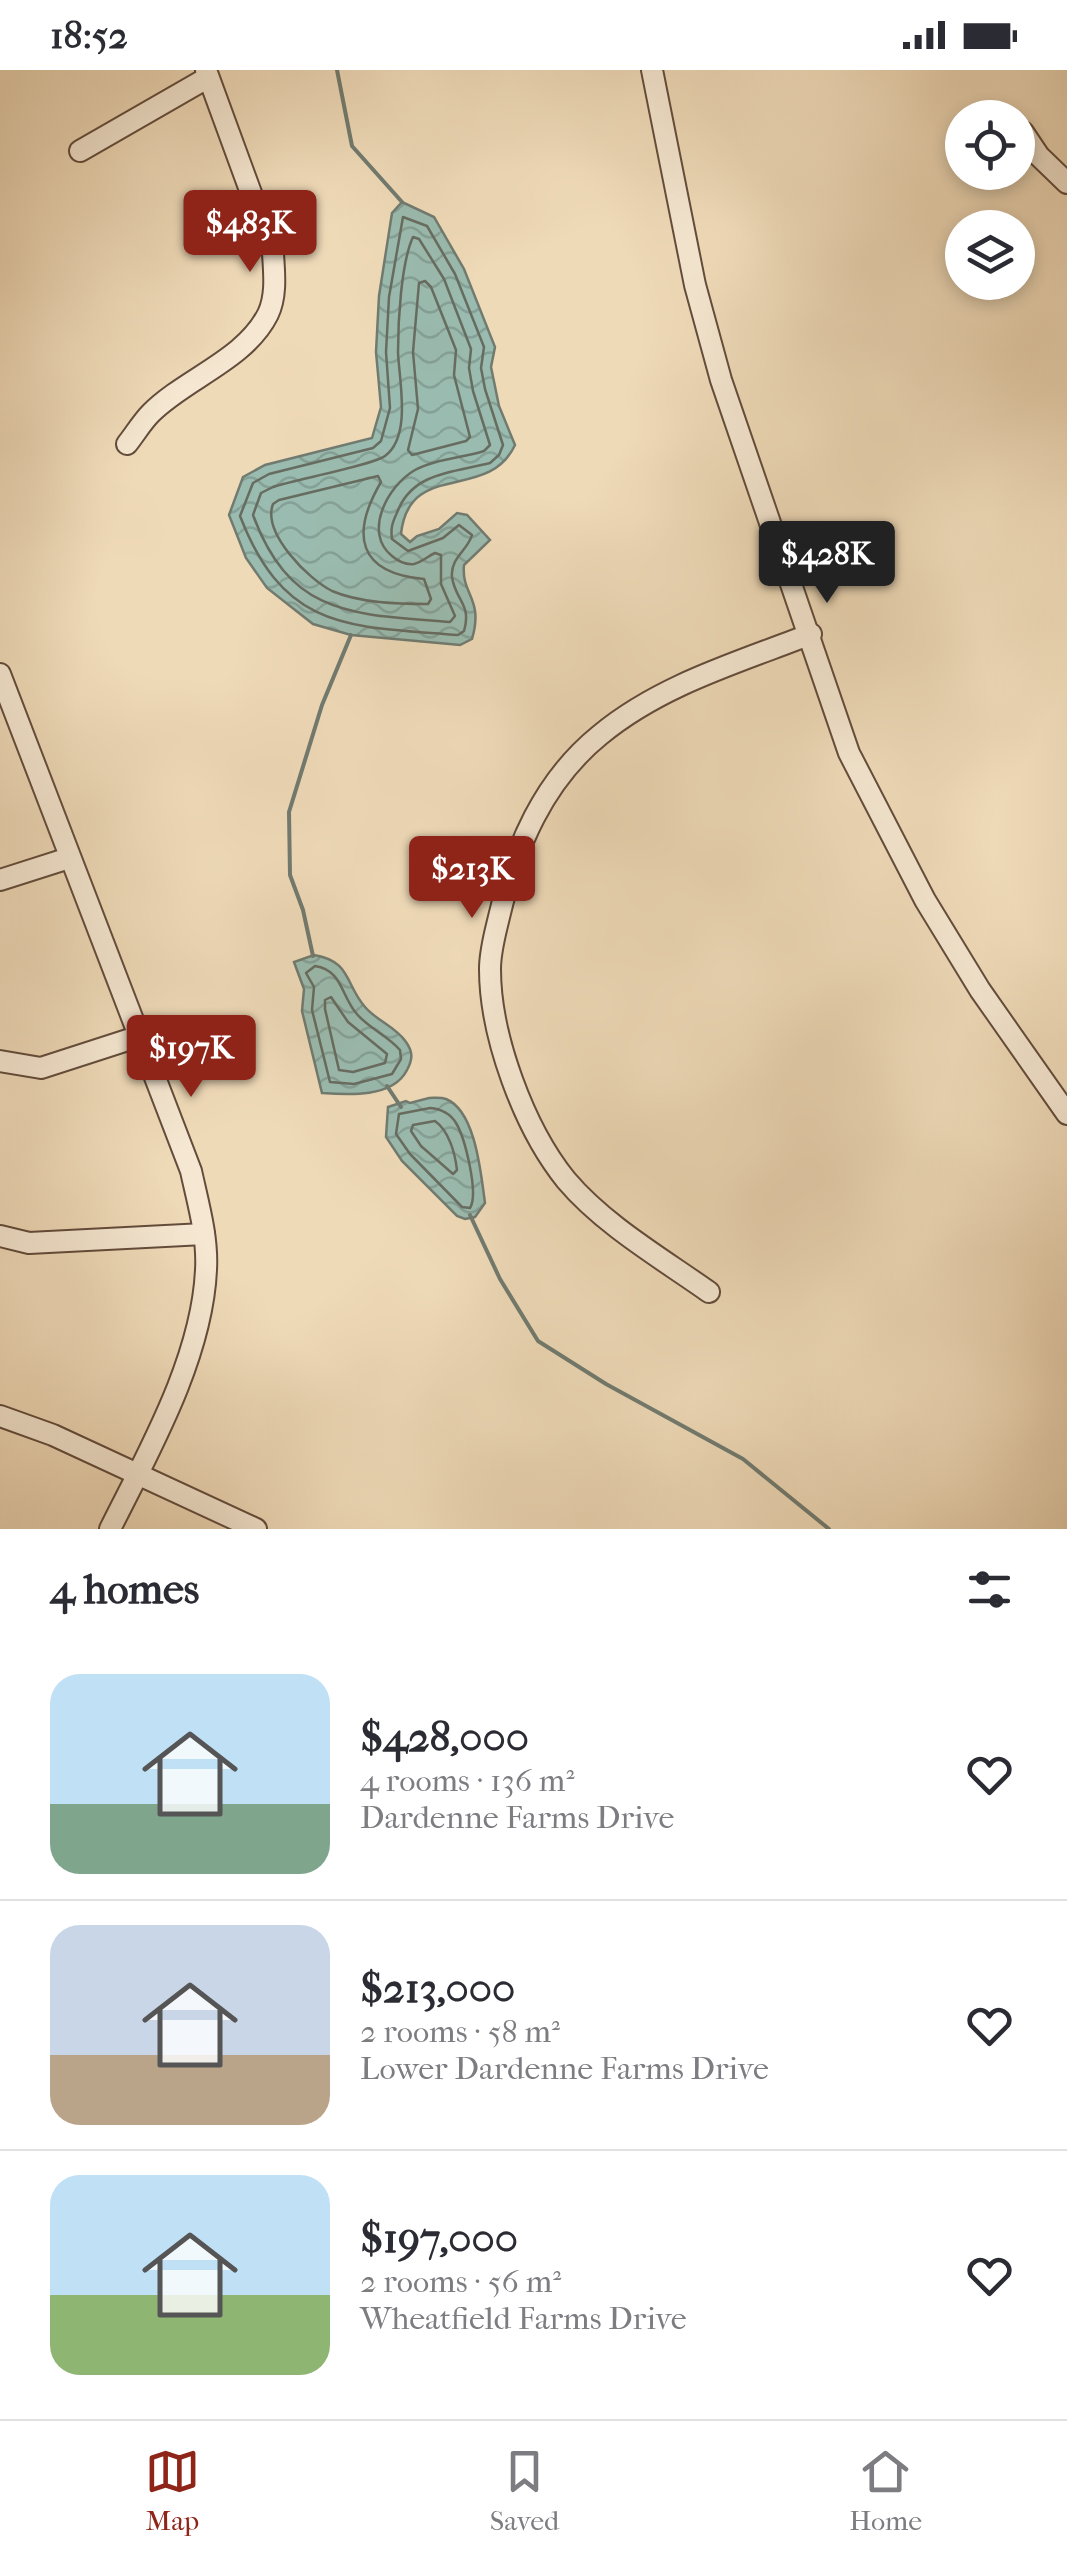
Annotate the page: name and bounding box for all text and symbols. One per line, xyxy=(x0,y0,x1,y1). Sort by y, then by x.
text: 18:52 xyxy=(50,13,128,58)
map controls xyxy=(945,100,1035,300)
button: locate xyxy=(945,100,1035,190)
pin: $483K xyxy=(180,190,320,275)
text: $483K xyxy=(206,204,294,241)
button: layers xyxy=(945,210,1035,300)
pin: $428K xyxy=(757,521,897,606)
text: $428K xyxy=(781,535,873,572)
pin: $213K xyxy=(402,836,542,921)
text: $213K xyxy=(431,850,513,887)
pin: $197K xyxy=(121,1015,261,1100)
text: $197K xyxy=(149,1029,233,1066)
icon: filters xyxy=(962,1562,1017,1617)
text: 4 homes xyxy=(50,1565,199,1614)
text: $428,000 xyxy=(360,1713,529,1762)
icon: home xyxy=(130,1714,250,1834)
icon: heart xyxy=(962,1747,1017,1802)
text: 4 rooms · 136 m² xyxy=(360,1762,574,1799)
text: Dardenne Farms Drive xyxy=(360,1799,674,1836)
text: $213,000 xyxy=(360,1964,515,2013)
icon: home xyxy=(130,1965,250,2085)
icon: heart xyxy=(962,1998,1017,2053)
text: 2 rooms · 58 m² xyxy=(360,2013,560,2050)
text: Lower Dardenne Farms Drive xyxy=(360,2050,769,2087)
text: $197,000 xyxy=(360,2214,518,2263)
icon: home xyxy=(130,2215,250,2335)
icon: heart xyxy=(962,2248,1017,2303)
text: 2 rooms · 56 m² xyxy=(360,2263,561,2300)
text: Wheatfield Farms Drive xyxy=(360,2300,687,2337)
tab: Map xyxy=(145,2444,200,2537)
tab: Saved xyxy=(490,2444,559,2537)
tab: Home xyxy=(849,2444,922,2537)

